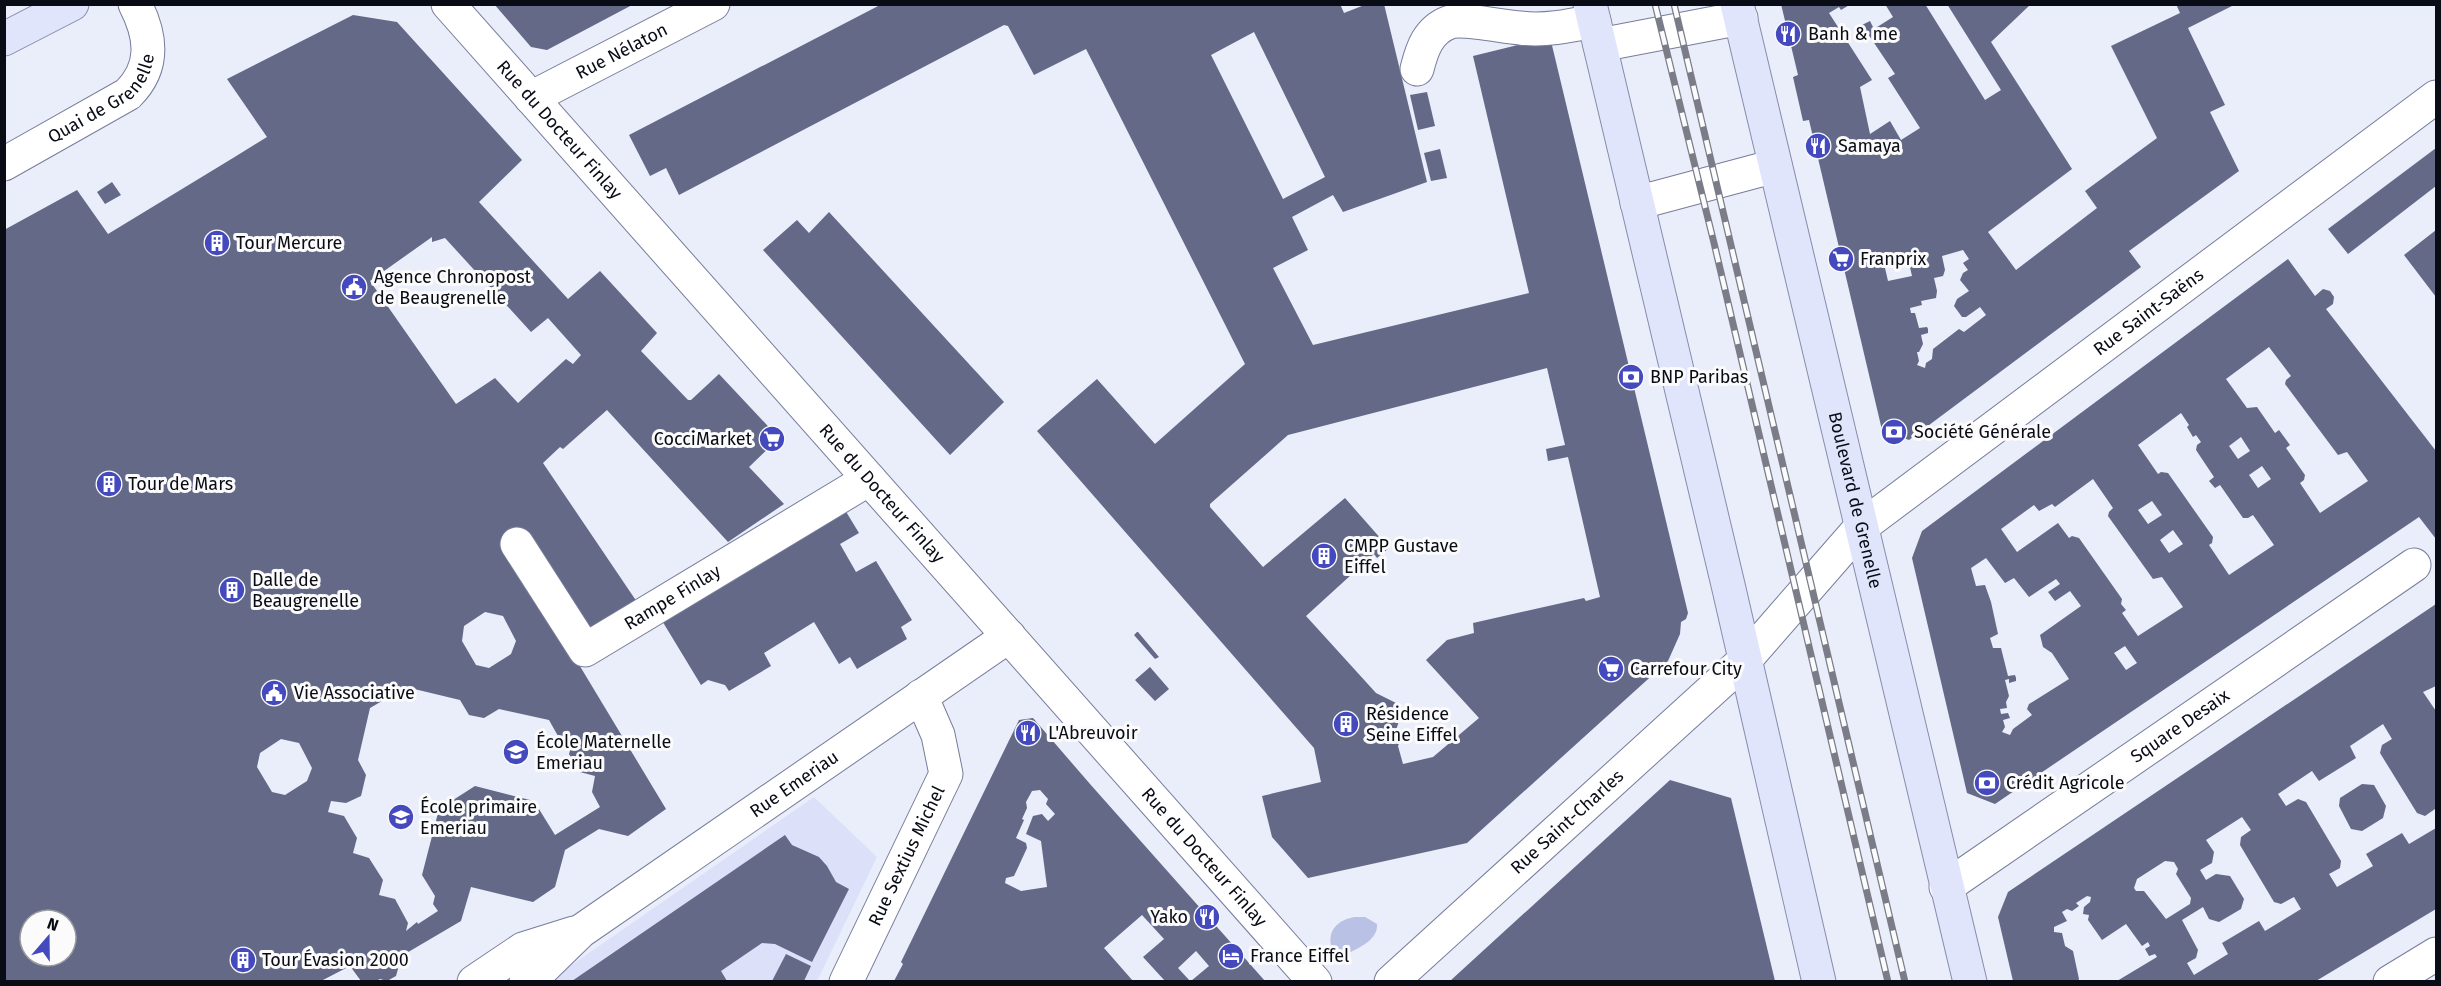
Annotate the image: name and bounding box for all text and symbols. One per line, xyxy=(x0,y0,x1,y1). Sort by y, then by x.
street label: Rue Nélaton xyxy=(572,18,671,84)
restaurant icon: Banh & me xyxy=(1773,19,1803,49)
place label: Banh & me xyxy=(1808,23,1898,45)
street label: Quai de Grenelle xyxy=(44,52,159,148)
street label: Rue du Docteur Finlay xyxy=(492,56,627,204)
restaurant icon: Samaya xyxy=(1803,131,1833,161)
place label: Samaya xyxy=(1838,135,1901,157)
building icon: Tour Mercure xyxy=(202,228,232,258)
place label: Tour Mercure xyxy=(236,232,342,254)
supermarket icon: Franprix xyxy=(1826,244,1856,274)
place label: Franprix xyxy=(1860,248,1927,270)
street label: Rue Saint-Saëns xyxy=(2089,264,2208,360)
place label: Agence Chronopost de Beaugrenelle xyxy=(374,266,532,309)
public building icon: Agence Chronopost de Beaugrenelle xyxy=(339,272,369,302)
bank icon: BNP Paribas xyxy=(1616,362,1646,392)
place label: BNP Paribas xyxy=(1650,366,1748,388)
street label: Boulevard de Grenelle xyxy=(1824,410,1887,591)
bank icon: Société Générale xyxy=(1879,417,1909,447)
street label: Rue du Docteur Finlay xyxy=(814,419,949,568)
place label: Société Générale xyxy=(1914,421,2051,443)
supermarket icon: CocciMarket xyxy=(757,424,787,454)
place label: CocciMarket xyxy=(654,428,752,450)
building icon: Tour de Mars xyxy=(94,469,124,499)
place label: Tour de Mars xyxy=(128,473,233,495)
place label: CMPP Gustave Eiffel xyxy=(1344,535,1458,578)
building icon: CMPP Gustave Eiffel xyxy=(1309,541,1339,571)
street label: Rampe Finlay xyxy=(620,560,725,635)
place label: Dalle de Beaugrenelle xyxy=(252,569,359,612)
building icon: Dalle de Beaugrenelle xyxy=(217,575,247,605)
supermarket icon: Carrefour City xyxy=(1596,654,1626,684)
place label: Carrefour City xyxy=(1630,658,1742,680)
public building icon: Vie Associative xyxy=(259,678,289,708)
place label: Vie Associative xyxy=(294,682,415,704)
street label: Square Desaix xyxy=(2126,684,2234,768)
place label: Résidence Seine Eiffel xyxy=(1366,703,1458,746)
building icon: Résidence Seine Eiffel xyxy=(1331,709,1361,739)
restaurant icon: L'Abreuvoir xyxy=(1013,718,1043,748)
place label: L'Abreuvoir xyxy=(1048,722,1138,744)
place label: École Maternelle Emeriau xyxy=(536,730,671,774)
school or university icon: École Maternelle Emeriau xyxy=(501,737,531,767)
street label: Rue Emeriau xyxy=(746,746,843,822)
street label: Rue Saint-Charles xyxy=(1506,765,1628,879)
bank icon: Crédit Agricole xyxy=(1972,768,2002,798)
place label: Crédit Agricole xyxy=(2006,772,2125,794)
street label: Rue Sextius Michel xyxy=(864,782,950,929)
street label: Rue du Docteur Finlay xyxy=(1137,783,1272,931)
place label: École primaire Emeriau xyxy=(420,795,537,839)
school or university icon: École primaire Emeriau xyxy=(386,802,416,832)
restaurant icon: Yako xyxy=(1192,902,1222,932)
place label: Yako xyxy=(1150,906,1188,928)
north arrow xyxy=(18,908,78,968)
text: N xyxy=(45,914,61,935)
hotel icon: France Eiffel xyxy=(1216,941,1246,971)
building icon: Tour Évasion 2000 xyxy=(228,945,258,975)
place label: France Eiffel xyxy=(1250,945,1349,967)
place label: Tour Évasion 2000 xyxy=(262,948,409,971)

